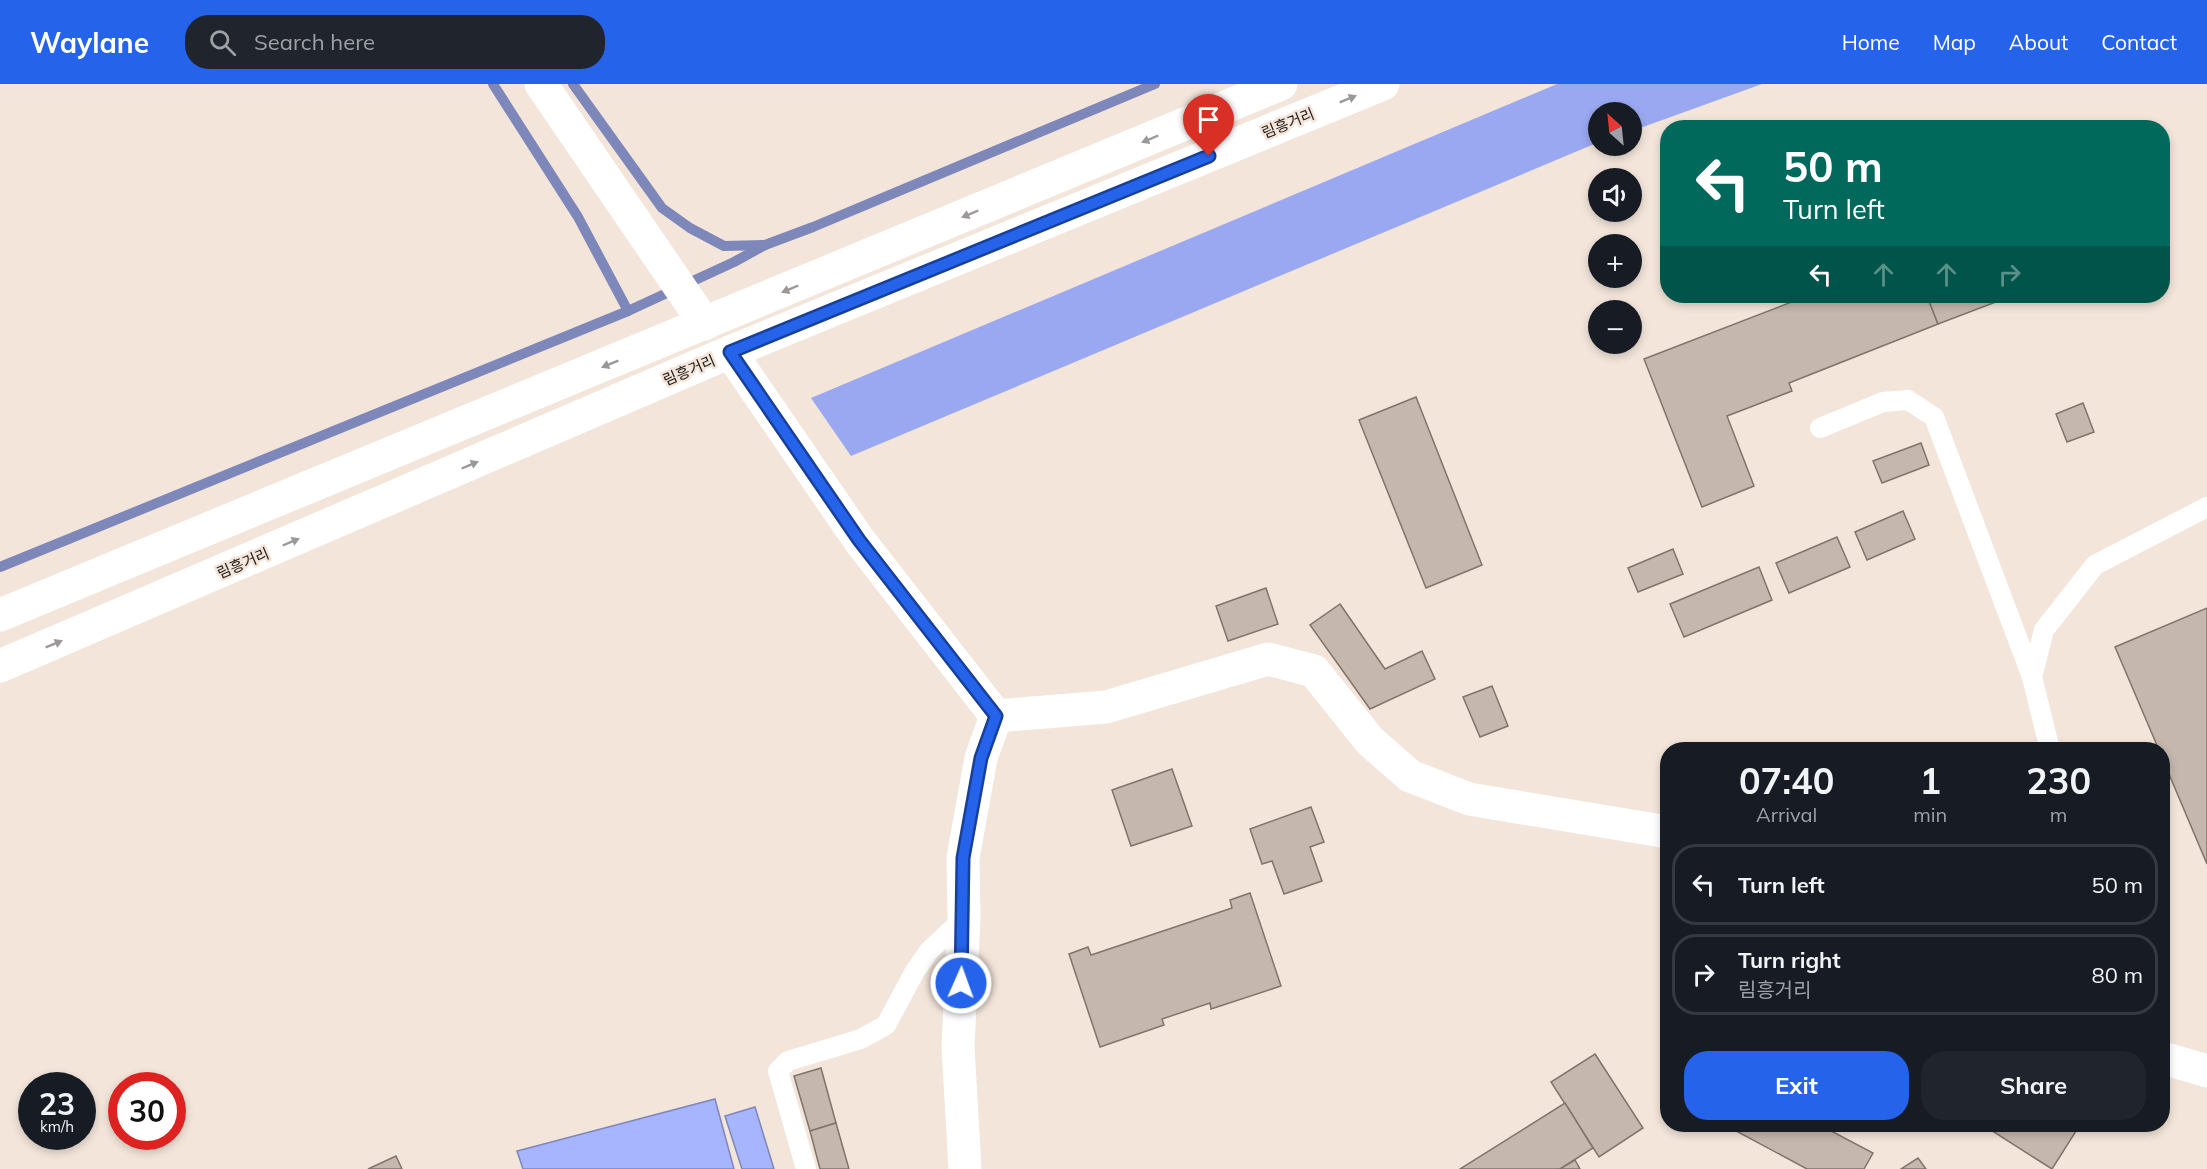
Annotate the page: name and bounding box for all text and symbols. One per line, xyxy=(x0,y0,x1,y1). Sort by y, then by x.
search box xyxy=(185,15,605,69)
text: Waylane xyxy=(30,25,149,60)
icon: search xyxy=(206,26,239,59)
text: Search here xyxy=(254,28,375,56)
text: Home xyxy=(1842,29,1900,55)
text: Map xyxy=(1933,29,1976,55)
text: About xyxy=(2009,29,2068,55)
text: Contact xyxy=(2101,29,2177,55)
pin xyxy=(1183,94,1234,156)
one-way arrow xyxy=(1339,94,1357,103)
north arrow xyxy=(1588,102,1642,156)
map controls xyxy=(1588,102,1642,354)
icon: arrive xyxy=(1192,103,1225,136)
street label: 림흥거리 xyxy=(1259,104,1317,142)
one-way arrow xyxy=(1140,134,1158,144)
text: 50 m xyxy=(1783,140,1883,193)
icon: left xyxy=(1684,144,1762,222)
button: sound xyxy=(1588,168,1642,222)
text: Turn left xyxy=(1783,192,1885,226)
one-way arrow xyxy=(960,209,978,219)
button: + xyxy=(1588,234,1642,288)
icon: left xyxy=(1804,258,1837,291)
icon: ahead xyxy=(1867,258,1900,291)
icon: ahead xyxy=(1930,258,1963,291)
icon: right xyxy=(1993,258,2026,291)
one-way arrow xyxy=(780,284,798,294)
button: − xyxy=(1588,300,1642,354)
street label: 림흥거리 xyxy=(660,350,718,390)
one-way arrow xyxy=(600,359,618,369)
one-way arrow xyxy=(462,460,479,469)
one-way arrow xyxy=(283,537,301,547)
street label: 림흥거리 xyxy=(214,543,272,583)
one-way arrow xyxy=(45,639,63,648)
text: 07:40 xyxy=(1739,758,1834,803)
text: 1 xyxy=(1919,758,1941,803)
text: 230 xyxy=(2026,758,2091,803)
text: Arrival xyxy=(1756,802,1817,827)
text: min xyxy=(1913,802,1947,827)
text: m xyxy=(2050,802,2067,827)
icon: left xyxy=(1687,868,1720,901)
text: Turn left xyxy=(1738,871,1825,899)
text: 50 m xyxy=(2092,871,2143,899)
text: Turn right xyxy=(1738,946,1841,974)
position arrow xyxy=(929,951,993,1015)
icon: right xyxy=(1687,958,1720,991)
text: 80 m xyxy=(2092,961,2143,989)
text: 림흥거리 xyxy=(1738,977,1812,1002)
button: Exit xyxy=(1684,1051,1909,1120)
button: Share xyxy=(1921,1051,2146,1120)
speed limit sign: 30 xyxy=(108,1072,186,1150)
text: 23 xyxy=(39,1085,75,1123)
text: km/h xyxy=(40,1117,74,1136)

